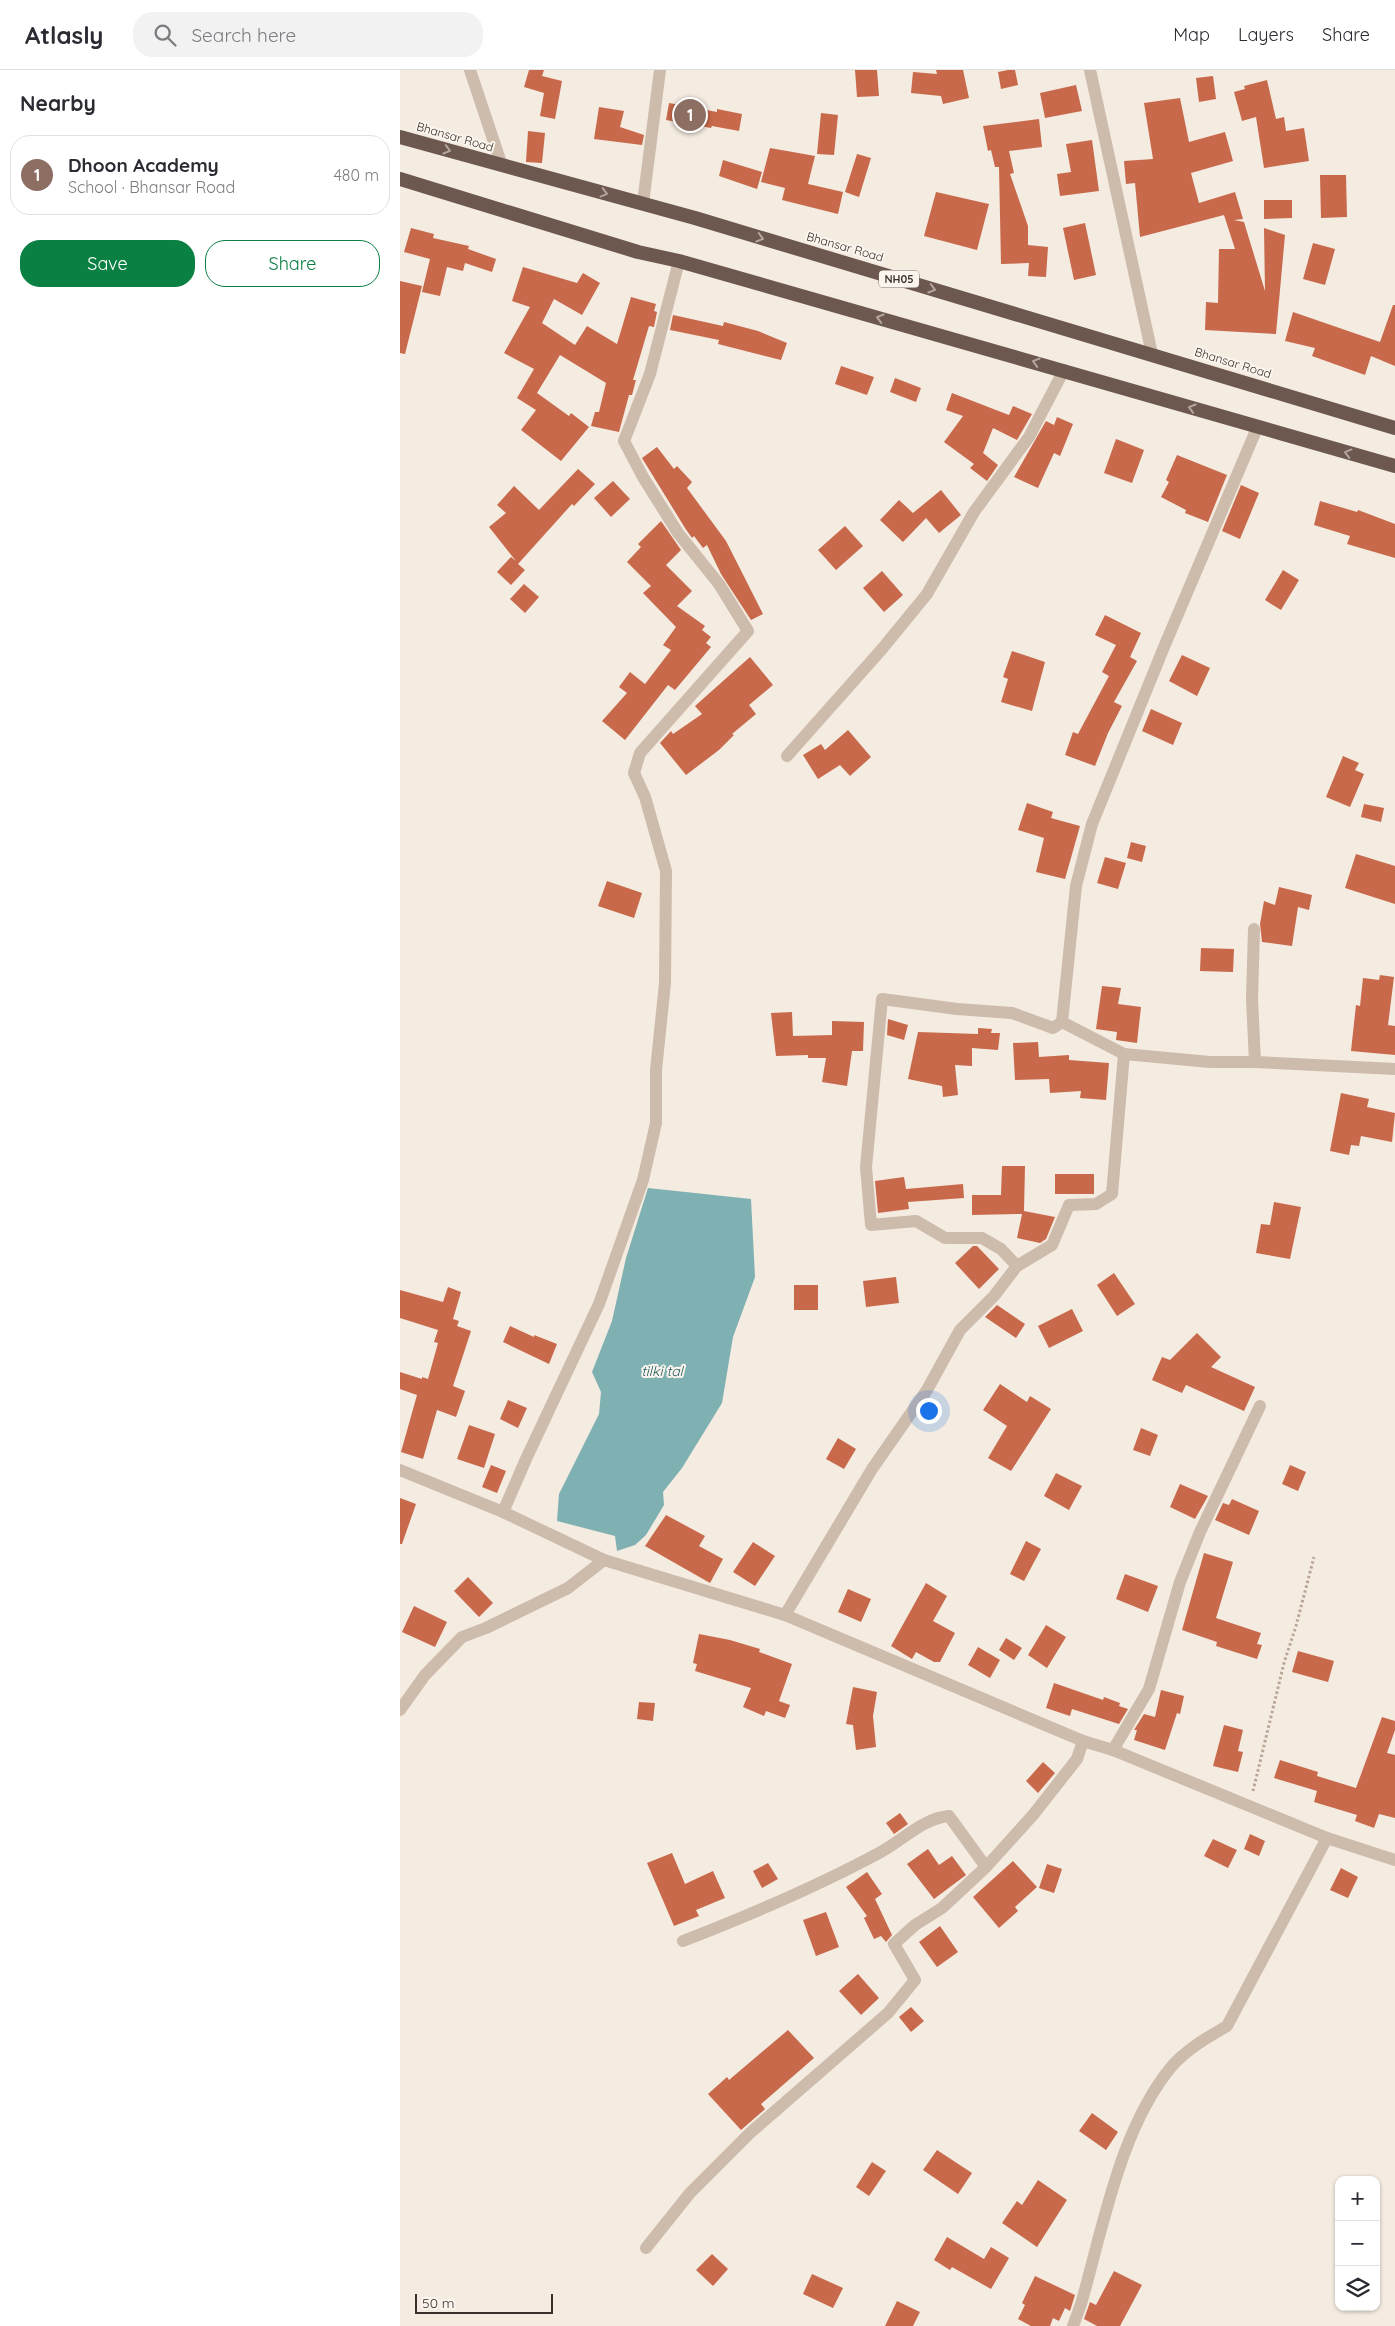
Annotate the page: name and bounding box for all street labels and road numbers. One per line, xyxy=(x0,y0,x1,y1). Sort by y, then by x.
street label: Bhansar Road xyxy=(415,118,495,155)
street label: Bhansar Road xyxy=(805,228,885,265)
road number: NH05 xyxy=(879,270,919,288)
street label: Bhansar Road xyxy=(1193,344,1273,381)

